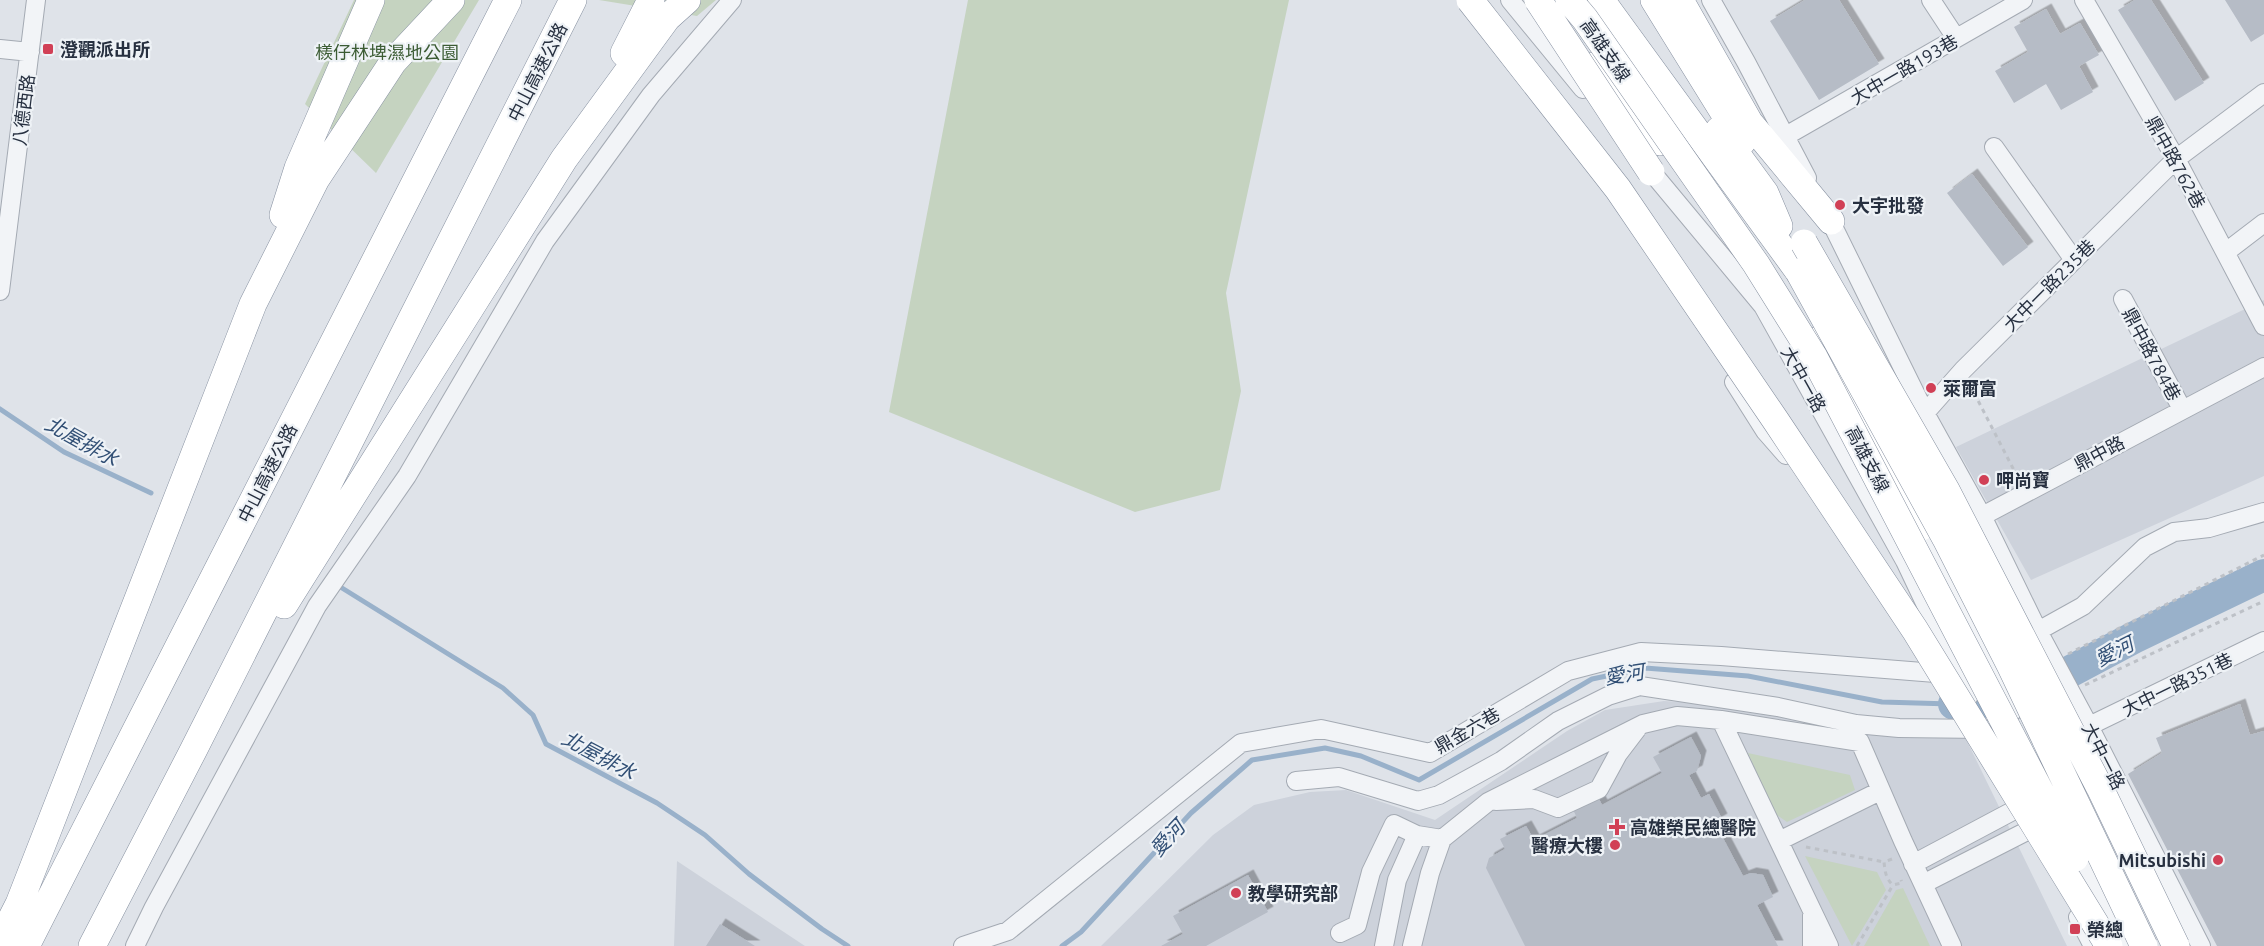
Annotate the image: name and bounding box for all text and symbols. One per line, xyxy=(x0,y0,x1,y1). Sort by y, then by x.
street label: 高雄支線 xyxy=(1577,15,1635,85)
street label: 中山高速公路 xyxy=(504,19,570,125)
street label: 大中一路193巷 xyxy=(1847,30,1961,108)
place label: 澄觀派出所 xyxy=(60,39,150,59)
marker: 澄觀派出所 xyxy=(41,42,55,56)
park label: 檨仔林埤濕地公園 xyxy=(315,42,459,62)
street label: 八德西路 xyxy=(9,73,37,147)
street label: 鼎中路762巷 xyxy=(2142,112,2210,212)
place label: 大宇批發 xyxy=(1852,195,1924,215)
marker: 大宇批發 xyxy=(1833,198,1847,212)
street label: 大中一路235巷 xyxy=(1999,235,2099,335)
street label: 鼎中路784巷 xyxy=(2119,304,2185,404)
street label: 大中一路 xyxy=(1778,343,1830,415)
place label: 萊爾富 xyxy=(1943,378,1997,398)
marker: 萊爾富 xyxy=(1924,381,1938,395)
water label: 北屋排水 xyxy=(41,412,123,471)
street label: 中山高速公路 xyxy=(234,420,300,526)
street label: 高雄支線 xyxy=(1842,423,1894,495)
street label: 鼎中路 xyxy=(2070,431,2128,475)
place label: 呷尚寶 xyxy=(1996,470,2050,490)
marker: 呷尚寶 xyxy=(1977,473,1991,487)
water label: 愛河 xyxy=(2091,630,2141,670)
street label: 大中一路351巷 xyxy=(2118,649,2236,719)
water label: 愛河 xyxy=(1602,659,1650,688)
street label: 鼎金六巷 xyxy=(1431,703,1503,757)
street label: 大中一路 xyxy=(2079,719,2129,793)
water label: 北屋排水 xyxy=(558,726,641,784)
water label: 愛河 xyxy=(1145,813,1192,860)
place label: 高雄榮民總醫院 xyxy=(1630,817,1756,837)
marker: 高雄榮民總醫院 xyxy=(1608,818,1626,836)
place label: 醫療大樓 xyxy=(1531,835,1603,855)
marker: 醫療大樓 xyxy=(1608,838,1622,852)
place label: Mitsubishi xyxy=(2118,850,2206,870)
marker: Mitsubishi xyxy=(2211,853,2225,867)
place label: 教學研究部 xyxy=(1248,883,1338,903)
marker: 教學研究部 xyxy=(1229,886,1243,900)
place label: 榮總 xyxy=(2087,919,2123,939)
marker: 榮總 xyxy=(2068,922,2082,936)

